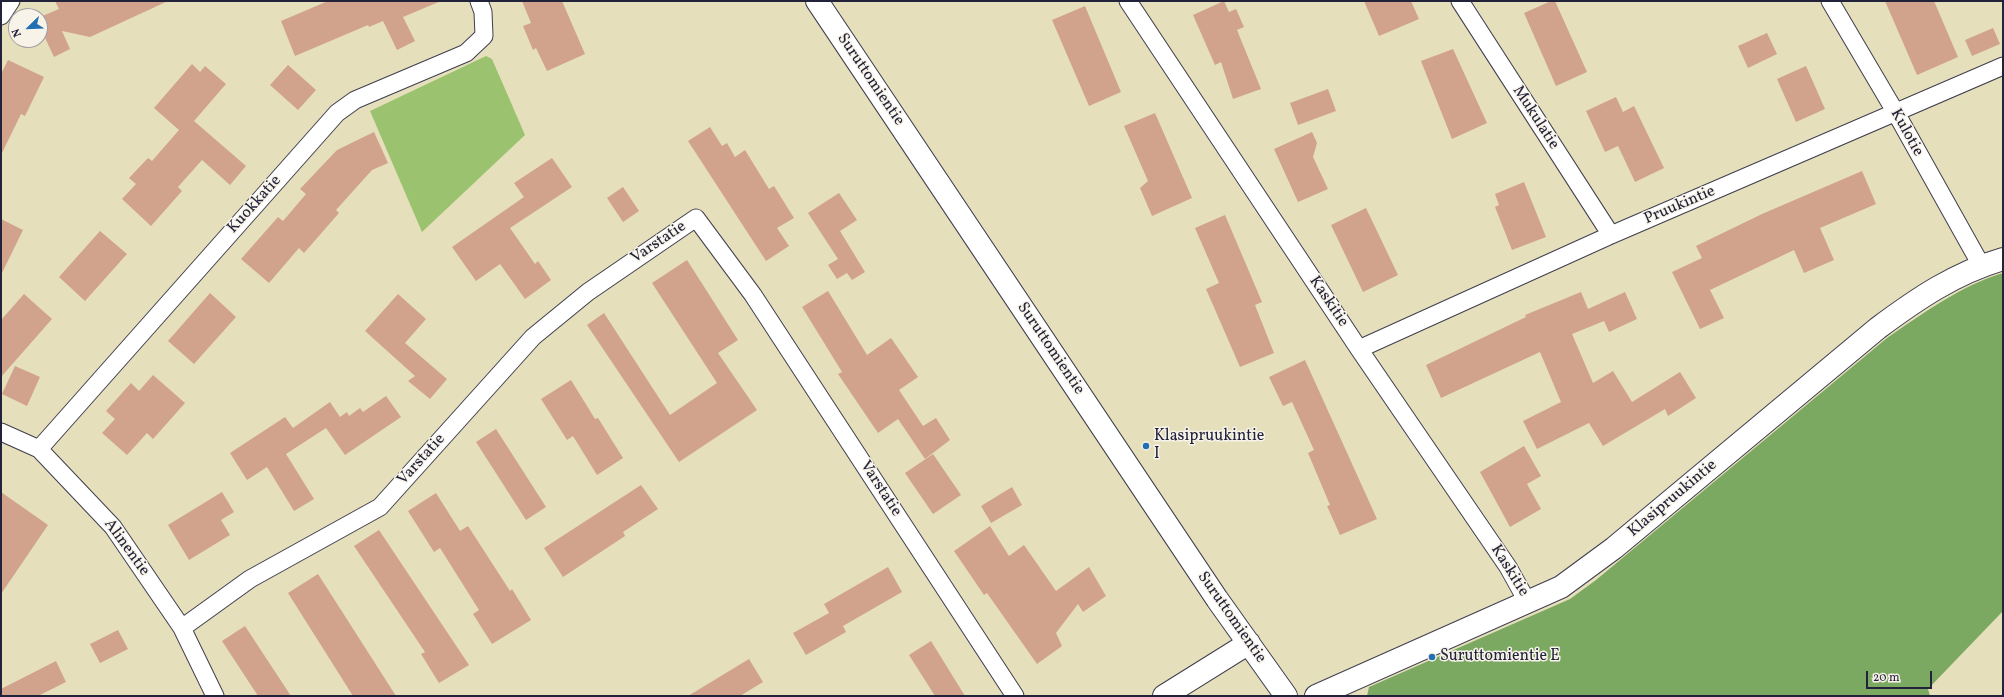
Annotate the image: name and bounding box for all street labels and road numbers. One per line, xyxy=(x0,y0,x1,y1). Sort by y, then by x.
street label: Suruttomientie xyxy=(832,30,908,130)
street label: Mukulatie xyxy=(1507,83,1563,153)
street label: Kulotie xyxy=(1885,106,1927,160)
street label: Kuokkatie xyxy=(224,172,286,238)
street label: Pruukintie xyxy=(1642,182,1718,230)
street label: Varstatie xyxy=(628,218,690,268)
street label: Kaskitie xyxy=(1304,273,1352,331)
street label: Suruttomientie xyxy=(1012,299,1088,399)
street label: Varstatie xyxy=(394,430,450,490)
street label: Klasipruukintie xyxy=(1625,456,1721,542)
street label: Varstatie xyxy=(855,458,905,520)
street label: Alinentie xyxy=(99,516,153,580)
street label: Kaskitie xyxy=(1486,542,1532,600)
street label: Suruttomientie xyxy=(1192,569,1270,667)

